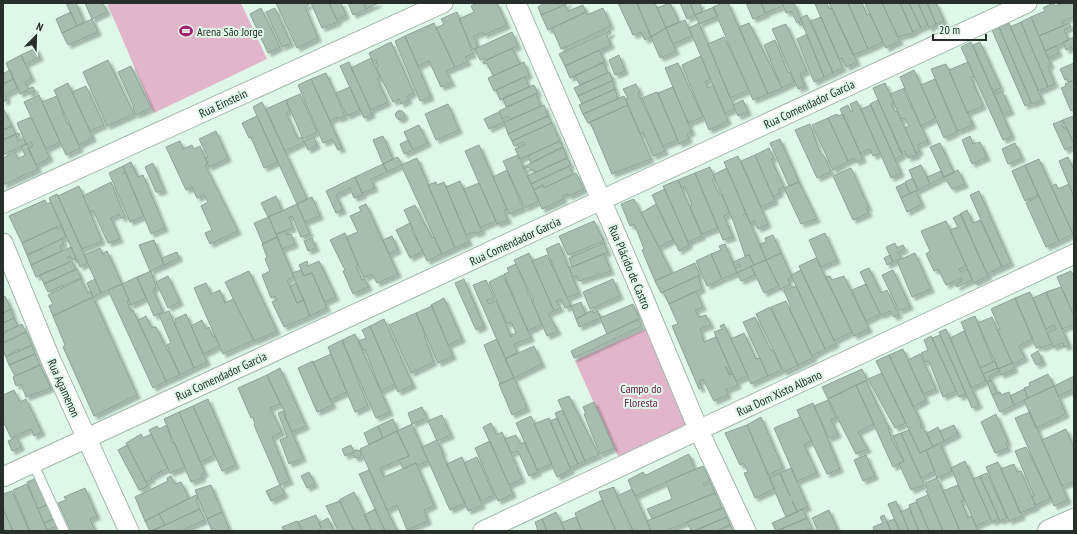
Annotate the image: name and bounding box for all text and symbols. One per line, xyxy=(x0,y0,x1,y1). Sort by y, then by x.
north arrow xyxy=(16,16,56,56)
scale bar xyxy=(933,16,986,42)
text: N xyxy=(34,19,45,34)
text: 20 m xyxy=(939,22,960,37)
sports icon: Arena São Jorge xyxy=(178,23,194,39)
place label: Arena São Jorge xyxy=(197,24,263,39)
street label: Rua Comendador Garcia xyxy=(761,76,857,132)
street label: Rua Einstein xyxy=(197,85,249,121)
street label: Rua Comendador Garcia xyxy=(467,213,563,269)
street label: Rua Plácido de Castro xyxy=(606,223,654,311)
street label: Rua Comendador Garcia xyxy=(173,348,269,404)
street label: Rua Agamenon xyxy=(45,357,83,419)
street label: Rua Dom Xisto Albano xyxy=(734,367,824,419)
park label: Campo do Floresta xyxy=(620,381,662,410)

